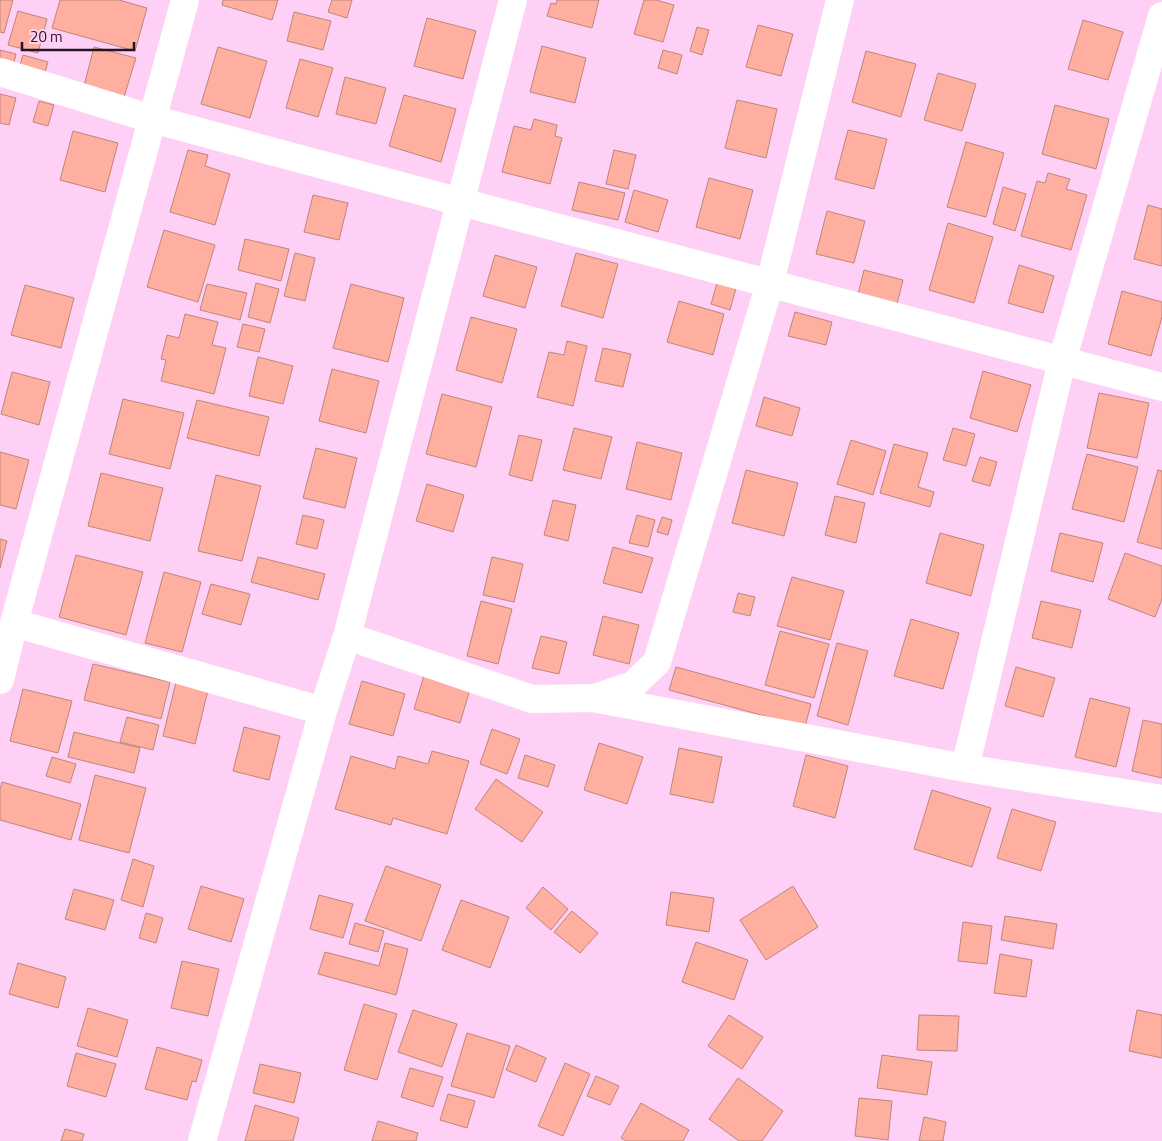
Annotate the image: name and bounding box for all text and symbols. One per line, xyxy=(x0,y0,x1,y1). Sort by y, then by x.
scale bar xyxy=(22,20,135,52)
text: 20 m xyxy=(30,25,63,48)

